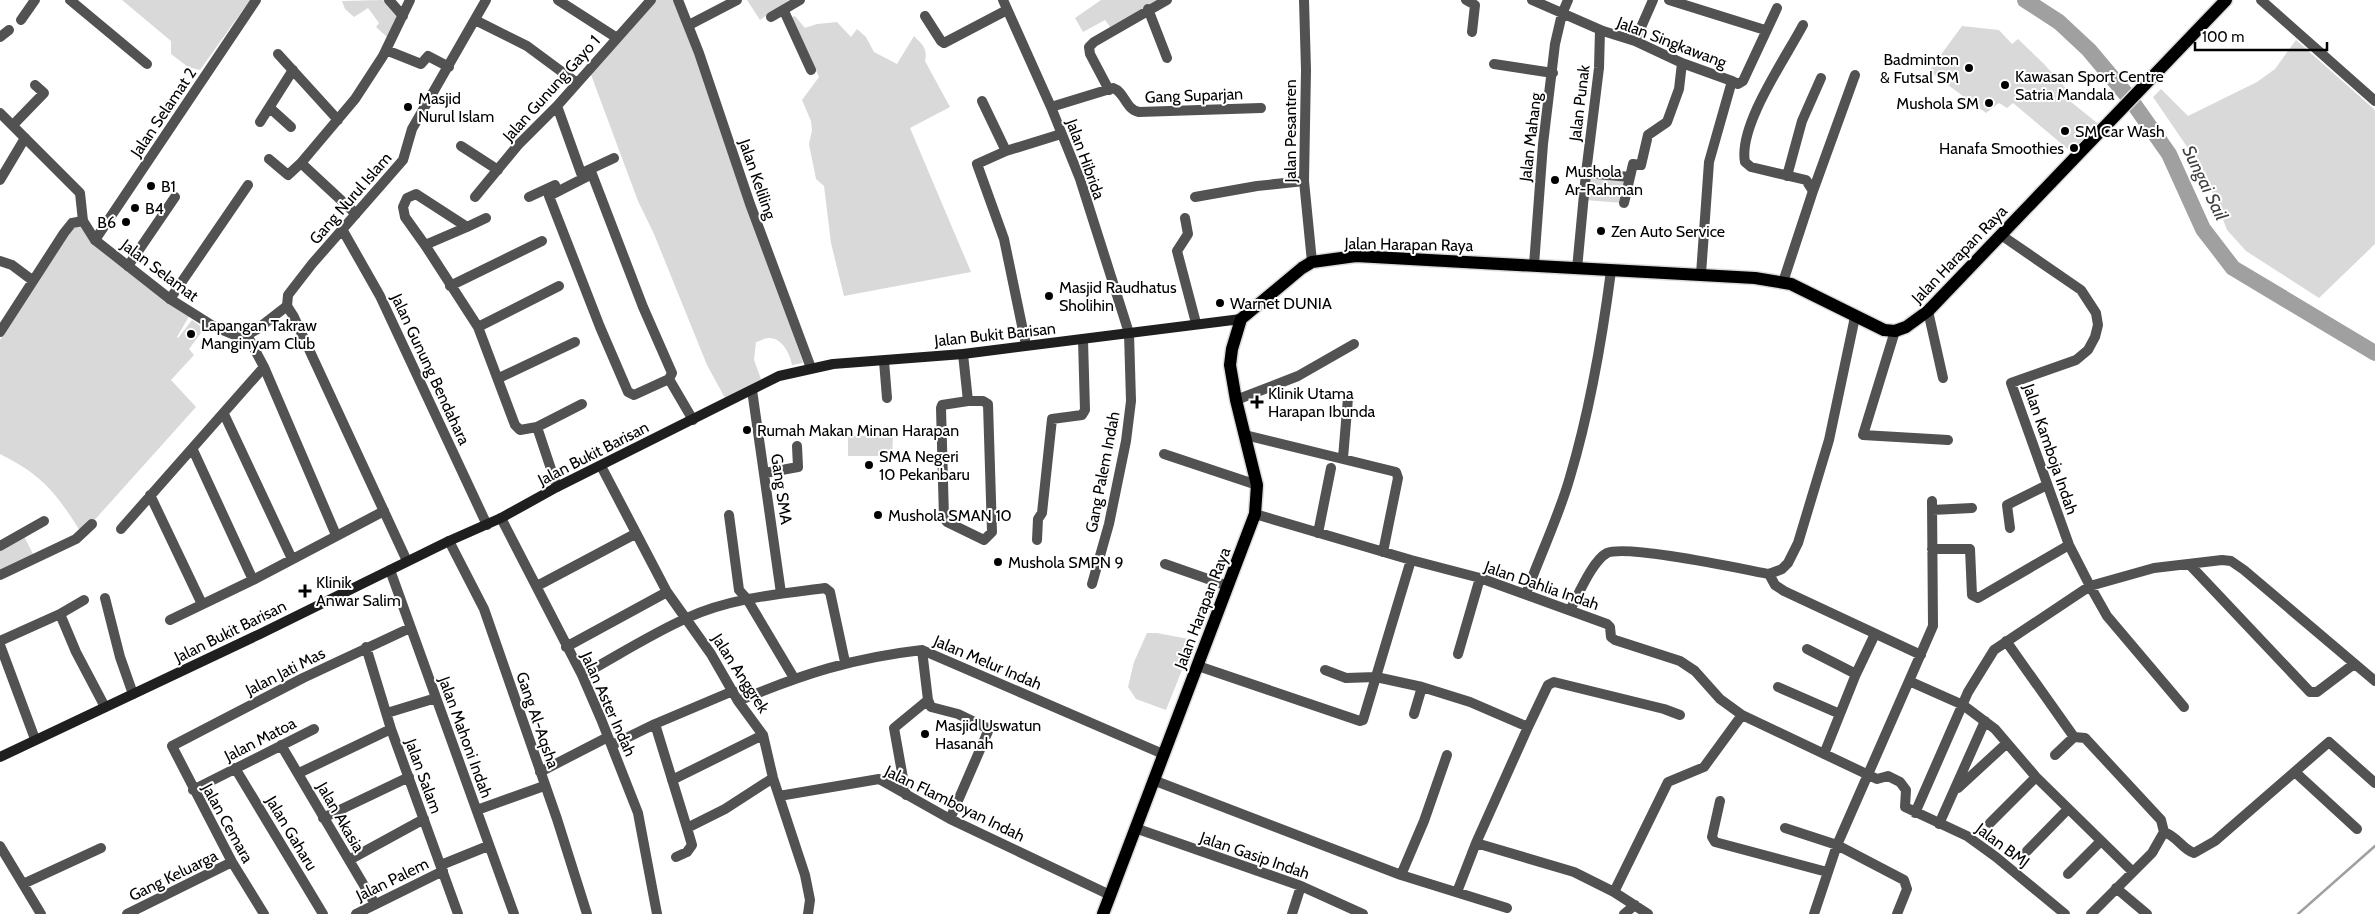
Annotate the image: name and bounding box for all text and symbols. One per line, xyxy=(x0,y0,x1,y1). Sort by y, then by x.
street label: Jalan Singkawang xyxy=(1613,12,1730,72)
scale bar xyxy=(2195,20,2328,52)
text: 100 m xyxy=(2202,28,2244,46)
street label: Jalan Gunung Gayo 1 xyxy=(498,31,604,146)
place label: Badminton & Futsal SM xyxy=(1880,50,1959,87)
marker: Badminton & Futsal SM xyxy=(1963,62,1975,74)
street label: Jalan Punak xyxy=(1565,63,1594,143)
street label: Jalan Selamat 2 xyxy=(126,64,200,161)
place label: Kawasan Sport Centre Satria Mandala xyxy=(2015,67,2164,104)
street label: Jalan Pesantren xyxy=(1281,79,1300,184)
marker: Kawasan Sport Centre Satria Mandala xyxy=(1999,79,2011,91)
street label: Gang Suparjan xyxy=(1145,84,1243,107)
place label: Masjid Nurul Islam xyxy=(418,89,494,126)
street label: Jalan Mahang xyxy=(1515,90,1546,184)
place label: Mushola SM xyxy=(1896,94,1979,113)
marker: Mushola SM xyxy=(1983,97,1995,109)
marker: Masjid Nurul Islam xyxy=(402,101,414,113)
street label: Jalan Hibrida xyxy=(1062,116,1109,202)
place label: SM Car Wash xyxy=(2075,122,2165,141)
marker: SM Car Wash xyxy=(2059,125,2071,137)
street label: Jalan Keliling xyxy=(735,136,780,223)
place label: Hanafa Smoothies xyxy=(1939,139,2064,158)
marker: Hanafa Smoothies xyxy=(2068,142,2080,154)
water label: Sungai Sail xyxy=(2177,142,2233,225)
street label: Gang Nurul Islam xyxy=(305,149,395,248)
place label: Mushola Ar-Rahman xyxy=(1565,162,1643,199)
marker: Mushola Ar-Rahman xyxy=(1549,174,1561,186)
place label: B1 xyxy=(161,177,176,196)
marker: B1 xyxy=(145,180,157,192)
place label: B4 xyxy=(145,199,164,218)
street label: Jalan Harapan Raya xyxy=(1907,201,2011,308)
marker: B4 xyxy=(129,202,141,214)
place label: B6 xyxy=(97,213,116,232)
marker: B6 xyxy=(120,216,132,228)
place label: Zen Auto Service xyxy=(1611,222,1725,241)
marker: Zen Auto Service xyxy=(1595,225,1607,237)
street label: Jalan Harapan Raya xyxy=(1343,234,1474,255)
street label: Jalan Selamat xyxy=(117,235,202,306)
place label: Masjid Raudhatus Sholihin xyxy=(1059,278,1177,315)
street label: Jalan Gunung Bendahara xyxy=(387,290,474,448)
marker: Masjid Raudhatus Sholihin xyxy=(1043,290,1055,302)
place label: Warnet DUNIA xyxy=(1230,294,1332,313)
marker: Warnet DUNIA xyxy=(1214,297,1226,309)
place label: Lapangan Takraw Manginyam Club xyxy=(201,316,317,353)
street label: Jalan Bukit Barisan xyxy=(932,319,1057,350)
marker: Lapangan Takraw Manginyam Club xyxy=(185,328,197,340)
street label: Jalan Kamboja Indah xyxy=(2019,380,2082,517)
place label: Klinik Utama Harapan Ibunda xyxy=(1268,384,1376,421)
marker: Klinik Utama Harapan Ibunda xyxy=(1250,395,1264,409)
street label: Gang Palem Indah xyxy=(1081,410,1124,534)
street label: Jalan Bukit Barisan xyxy=(534,417,652,490)
place label: Rumah Makan Minan Harapan xyxy=(757,421,959,440)
marker: Rumah Makan Minan Harapan xyxy=(741,424,753,436)
place label: SMA Negeri 10 Pekanbaru xyxy=(879,447,970,484)
street label: Gang SMA xyxy=(767,453,796,526)
marker: SMA Negeri 10 Pekanbaru xyxy=(863,459,875,471)
place label: Mushola SMAN 10 xyxy=(888,506,1012,525)
marker: Mushola SMAN 10 xyxy=(872,509,884,521)
street label: Jalan Harapan Raya xyxy=(1170,544,1235,673)
place label: Mushola SMPN 9 xyxy=(1008,553,1124,572)
marker: Mushola SMPN 9 xyxy=(992,556,1004,568)
street label: Jalan Dahlia Indah xyxy=(1481,557,1602,614)
place label: Klinik Anwar Salim xyxy=(316,573,401,610)
marker: Klinik Anwar Salim xyxy=(298,584,312,598)
street label: Jalan Bukit Barisan xyxy=(170,596,289,667)
street label: Jalan Anggrek xyxy=(707,629,774,717)
street label: Jalan Melur Indah xyxy=(930,631,1045,694)
street label: Jalan Jati Mas xyxy=(241,643,328,700)
street label: Jalan Aster Indah xyxy=(577,648,640,759)
street label: Gang Al-Aqsha xyxy=(512,669,563,771)
street label: Jalan Mahoni Indah xyxy=(434,673,496,800)
street label: Jalan Matoa xyxy=(220,713,299,766)
place label: Masjid Uswatun Hasanah xyxy=(935,716,1041,753)
marker: Masjid Uswatun Hasanah xyxy=(919,728,931,740)
street label: Jalan Salam xyxy=(401,735,446,816)
street label: Jalan Flamboyan Indah xyxy=(881,761,1028,846)
street label: Jalan Akasia xyxy=(312,778,368,856)
street label: Jalan Cemara xyxy=(197,779,257,867)
street label: Jalan Gaharu xyxy=(261,792,321,874)
street label: Jalan BMJ xyxy=(1971,819,2033,872)
street label: Jalan Gasip Indah xyxy=(1197,827,1312,883)
street label: Gang Keluarga xyxy=(126,846,221,905)
street label: Jalan Palem xyxy=(352,854,431,906)

